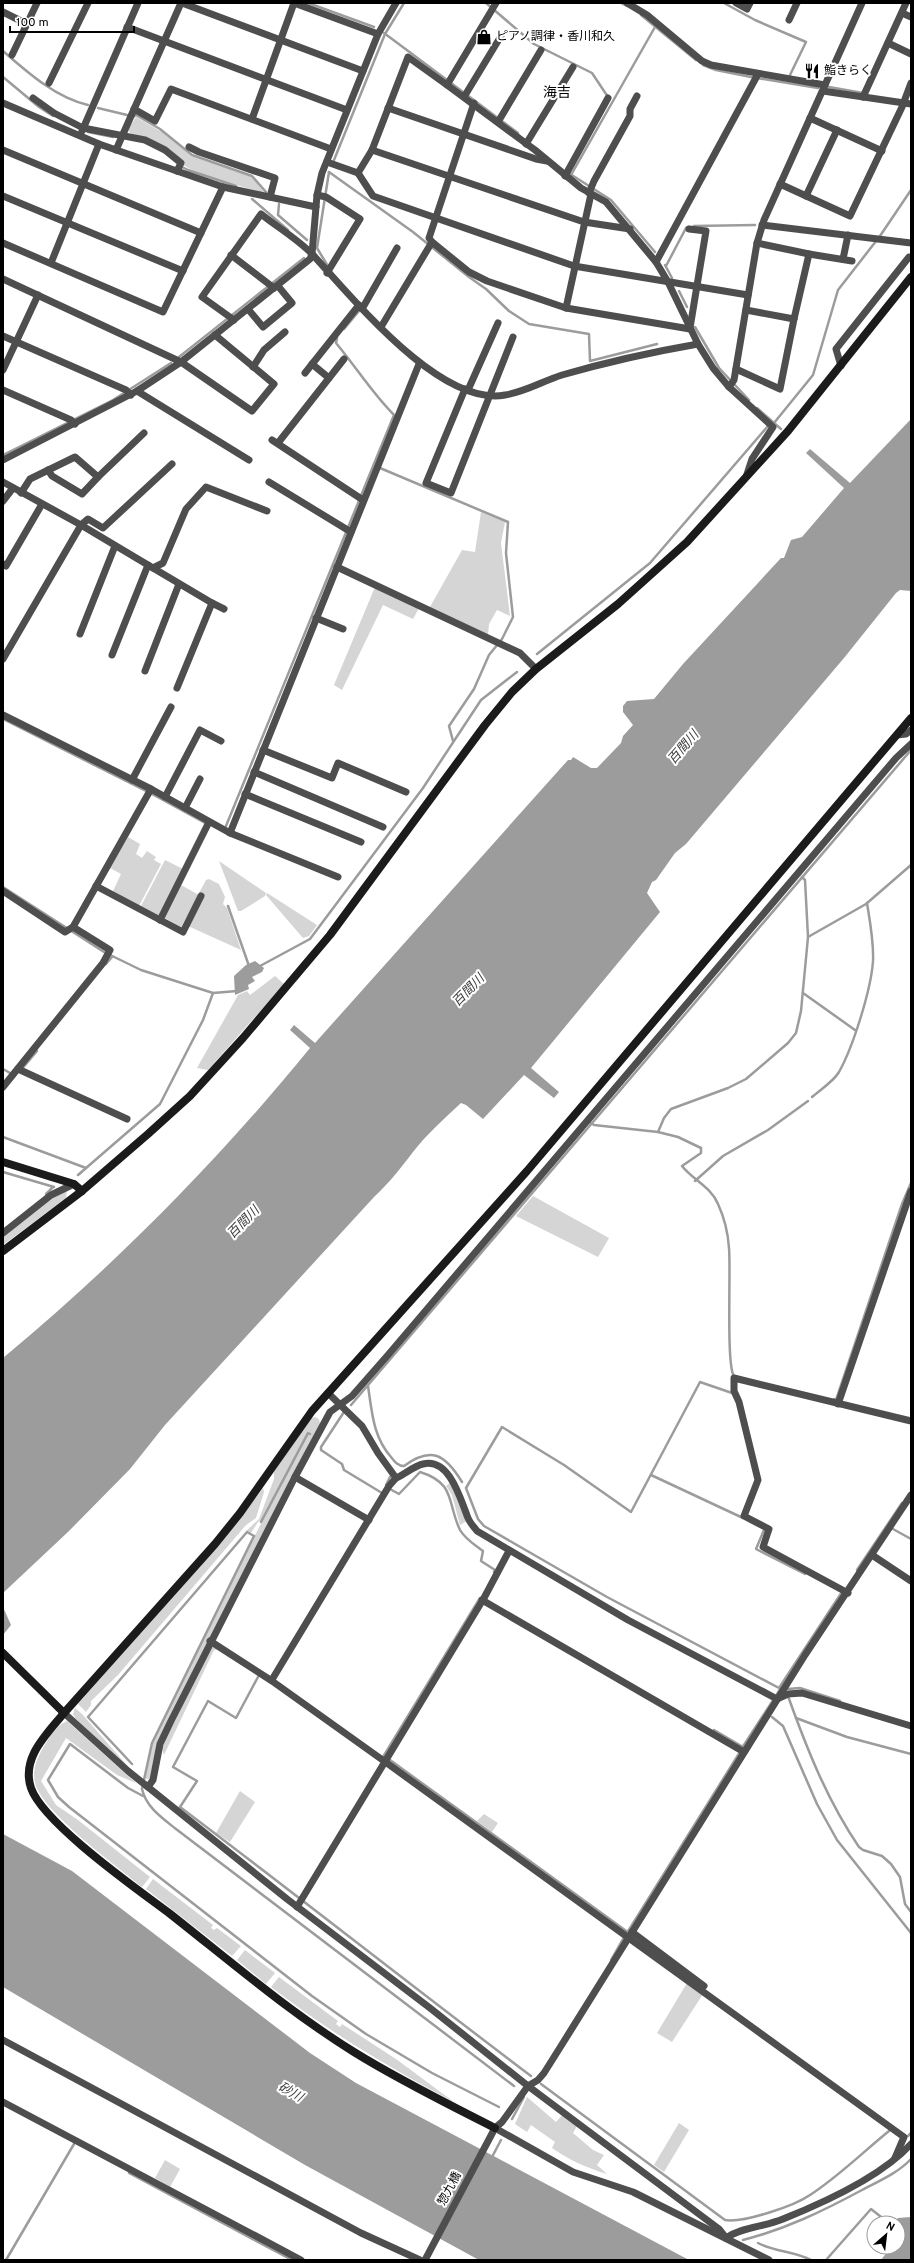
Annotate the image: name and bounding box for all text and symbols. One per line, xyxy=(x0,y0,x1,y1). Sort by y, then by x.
scale bar xyxy=(10,8,134,34)
text: 100 m xyxy=(16,15,49,31)
shop icon: ピアノ調律・香川和久 xyxy=(475,28,493,46)
place label: ピアノ調律・香川和久 xyxy=(496,29,615,45)
restaurant icon: 鮨きらく xyxy=(803,62,821,80)
place label: 鮨きらく xyxy=(824,63,872,79)
district label: 海吉 xyxy=(543,85,571,102)
water label: 百間川 xyxy=(665,727,704,768)
water label: 百間川 xyxy=(450,970,490,1011)
water label: 百間川 xyxy=(225,1202,265,1243)
water label: 砂川 xyxy=(275,2080,307,2107)
street label: 惣九橋 xyxy=(434,2169,466,2209)
north arrow xyxy=(866,2215,906,2255)
text: N xyxy=(883,2219,897,2235)

